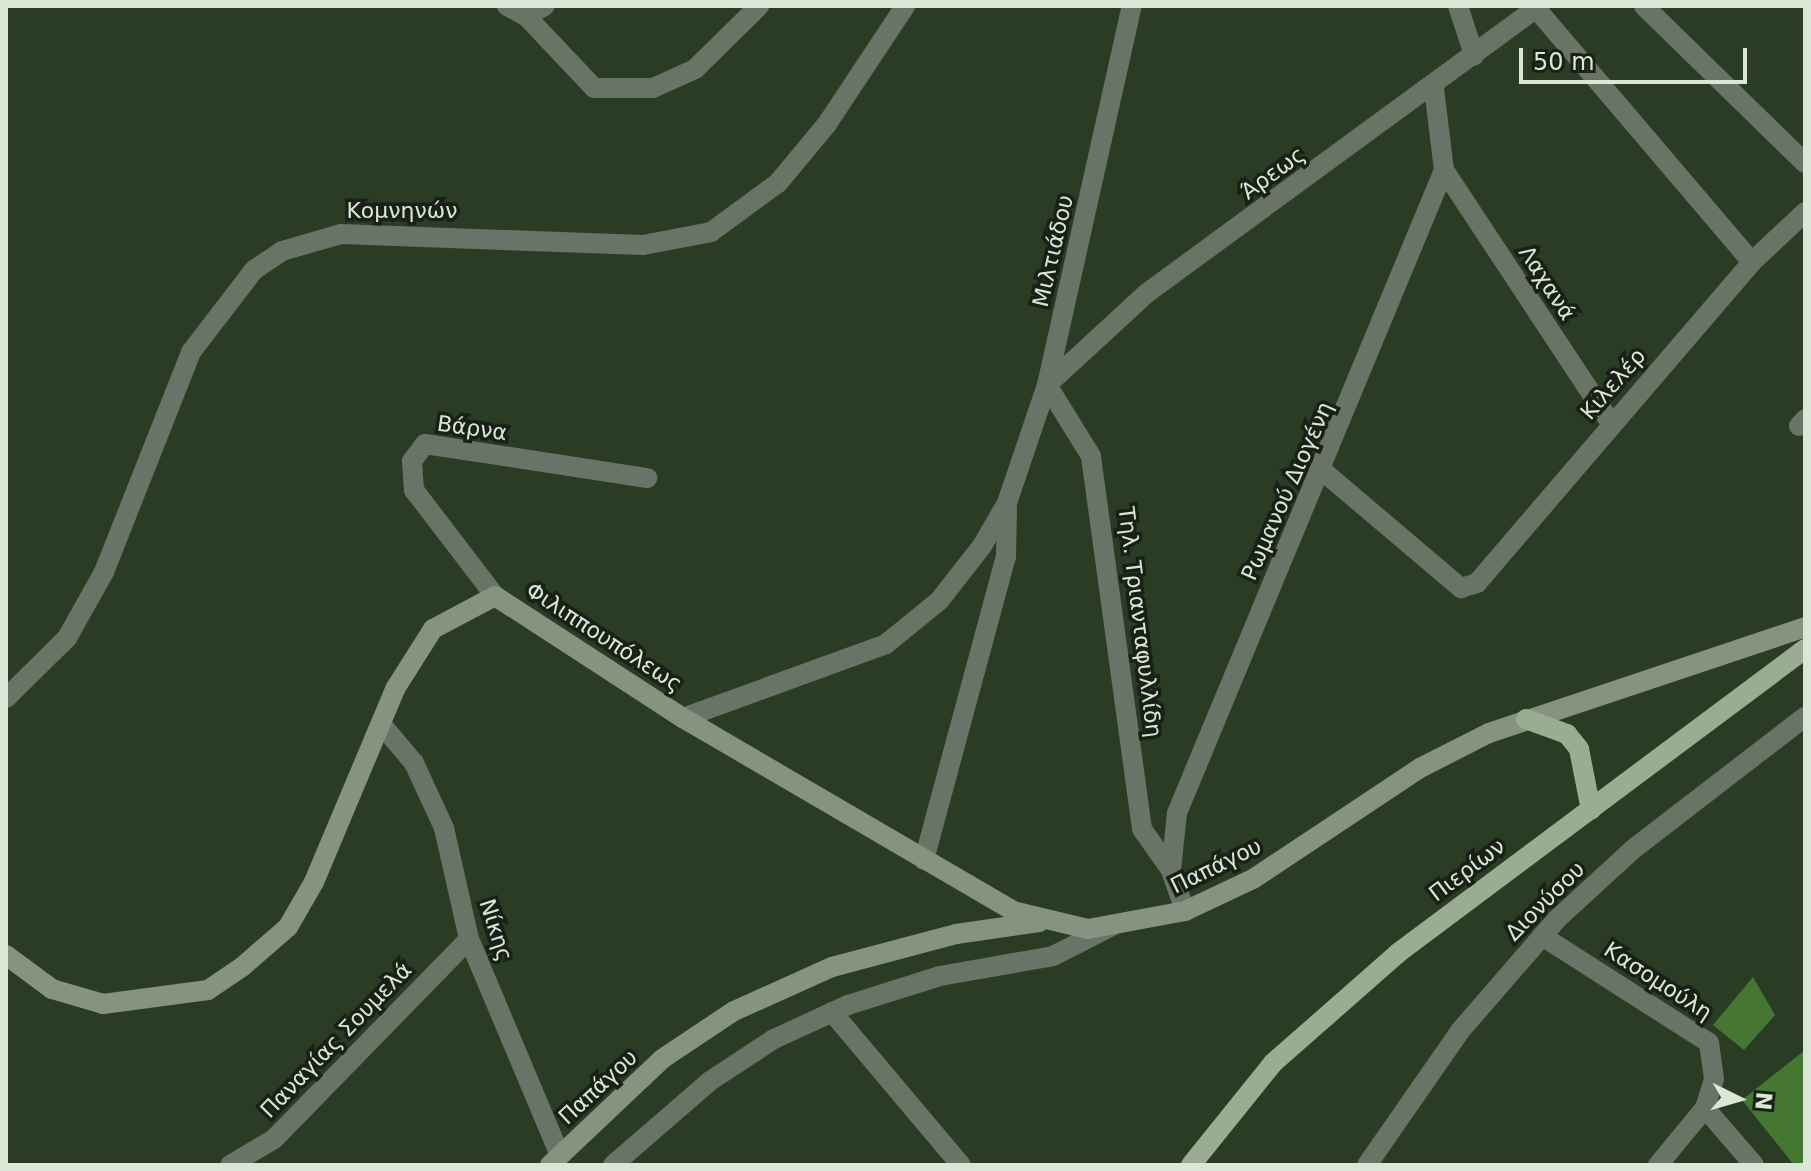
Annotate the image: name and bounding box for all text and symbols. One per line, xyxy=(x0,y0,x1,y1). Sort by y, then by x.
scale bar xyxy=(1523,32,1751,82)
text: 50 m xyxy=(1533,48,1595,76)
street label: Άρεως xyxy=(1236,141,1310,205)
street label: Μιλτιάδου xyxy=(1027,192,1079,310)
street label: Κομνηνών xyxy=(346,198,458,224)
street label: Λαχανά xyxy=(1513,241,1581,325)
street label: Κιλελέρ xyxy=(1575,343,1651,425)
street label: Ρωμανού Διογένη xyxy=(1236,398,1338,584)
street label: Βάρνα xyxy=(435,410,509,446)
street label: Τηλ. Τριανταφυλλίδη xyxy=(1113,505,1167,739)
street label: Φιλιππουπόλεως xyxy=(521,577,687,697)
street label: Παπάγου xyxy=(1166,833,1266,899)
street label: Πιερίων xyxy=(1424,833,1510,907)
street label: Διονύσου xyxy=(1500,856,1590,946)
street label: Νίκης xyxy=(474,896,518,964)
street label: Κασομούλη xyxy=(1599,936,1717,1026)
street label: Παναγίας Σουμελά xyxy=(255,957,417,1123)
street label: Παπάγου xyxy=(553,1044,643,1130)
north arrow xyxy=(1699,1059,1779,1139)
text: N xyxy=(1750,1091,1777,1111)

